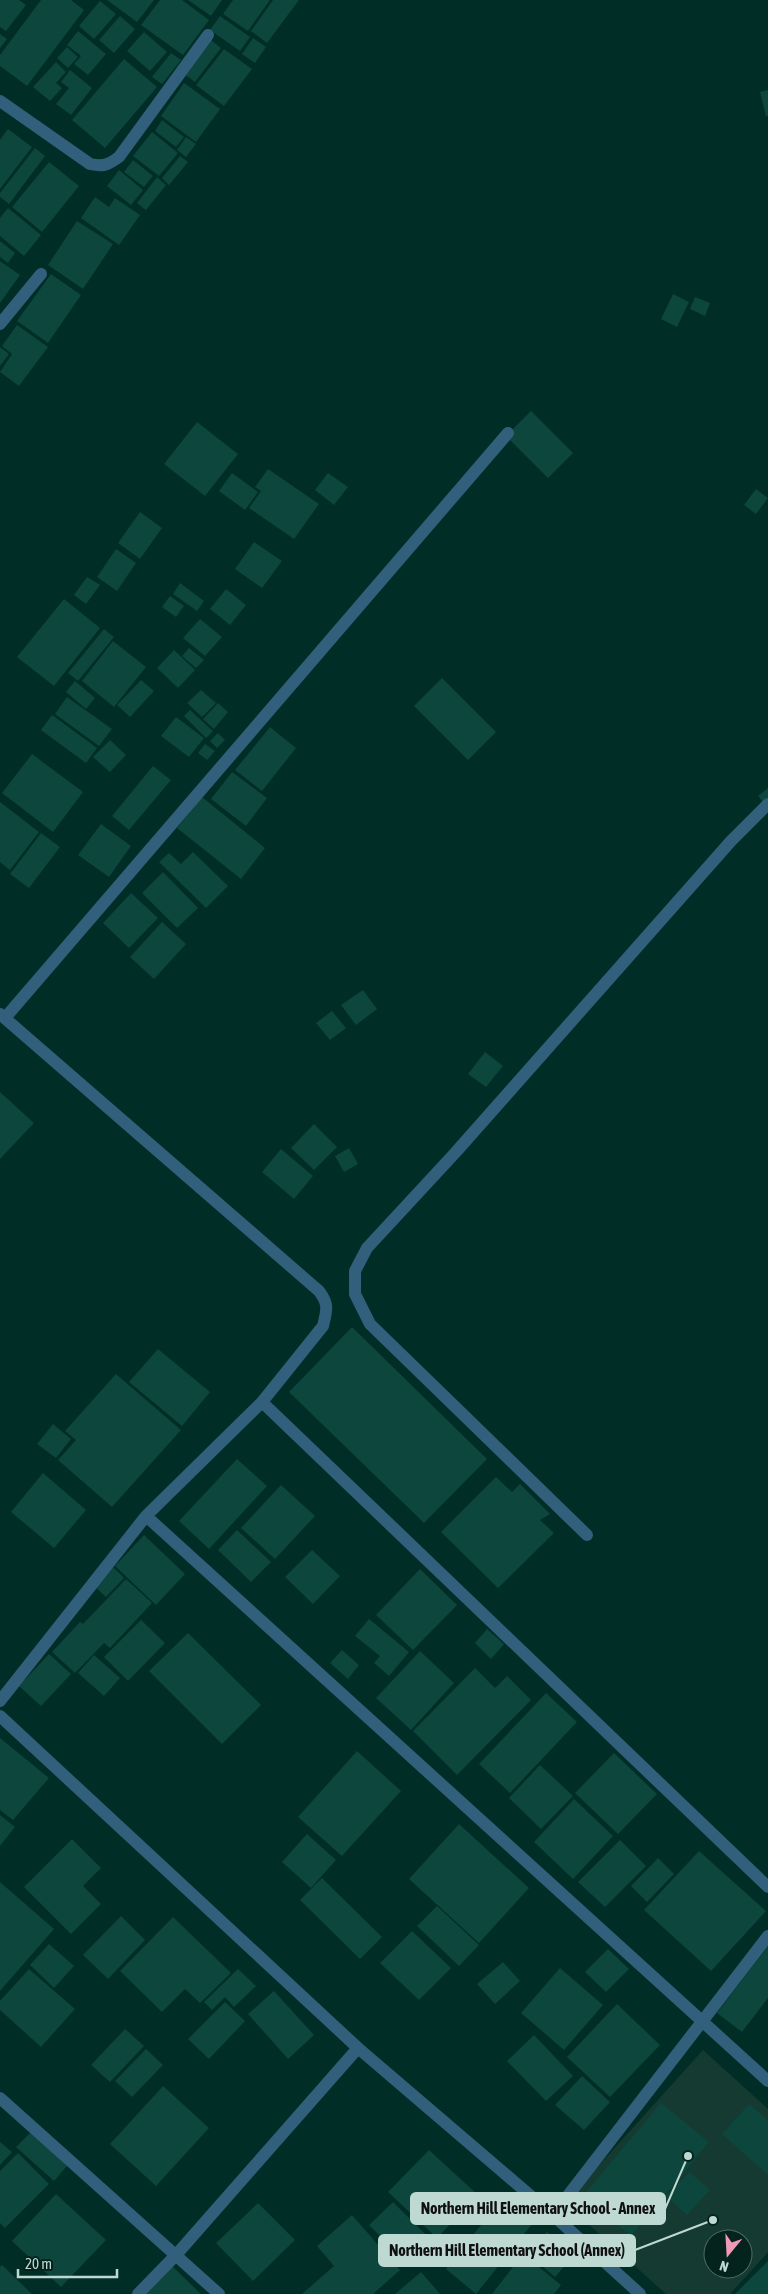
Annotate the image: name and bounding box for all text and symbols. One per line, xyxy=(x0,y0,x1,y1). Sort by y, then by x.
callout: Northern Hill Elementary School - Annex xyxy=(411,2193,665,2224)
text: Northern Hill Elementary School - Annex xyxy=(421,2199,656,2217)
north arrow xyxy=(703,2229,753,2279)
callout: Northern Hill Elementary School (Annex) xyxy=(379,2235,635,2266)
text: Northern Hill Elementary School (Annex) xyxy=(389,2241,625,2259)
scale bar xyxy=(18,2246,116,2278)
text: 20 m xyxy=(25,2255,52,2272)
text: N xyxy=(718,2257,730,2275)

